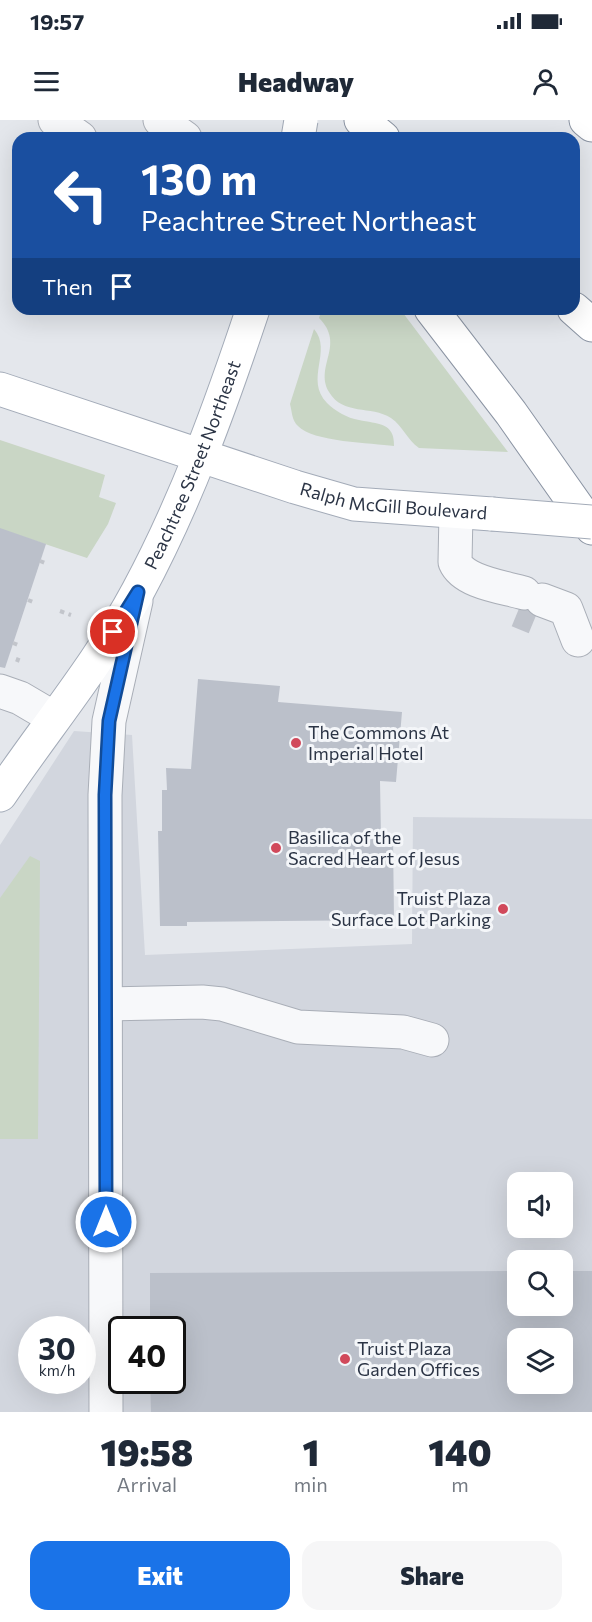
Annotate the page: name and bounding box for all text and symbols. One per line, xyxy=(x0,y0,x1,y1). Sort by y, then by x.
text: 19:57 xyxy=(30,8,84,35)
icon: menu xyxy=(30,65,63,98)
text: Headway xyxy=(238,65,354,98)
icon: person xyxy=(529,65,562,98)
text: 130 m xyxy=(141,152,257,204)
icon: left xyxy=(42,156,120,234)
text: Peachtree Street Northeast xyxy=(141,204,477,237)
icon: arrive xyxy=(105,270,138,303)
text: Then xyxy=(42,273,93,300)
street label: Peachtree Street Northeast xyxy=(139,357,245,573)
street label: Ralph McGill Boulevard xyxy=(298,477,488,524)
pin xyxy=(87,606,138,657)
icon: arrive xyxy=(96,615,129,648)
place label: The Commons At Imperial Hotel xyxy=(308,721,449,764)
marker: The Commons At Imperial Hotel xyxy=(289,736,303,750)
place label: Basilica of the Sacred Heart of Jesus xyxy=(288,826,460,869)
marker: Basilica of the Sacred Heart of Jesus xyxy=(269,841,283,855)
place label: Truist Plaza Surface Lot Parking xyxy=(331,887,491,930)
marker: Truist Plaza Surface Lot Parking xyxy=(496,902,510,916)
map controls xyxy=(507,1172,573,1394)
button: sound xyxy=(507,1172,573,1238)
position arrow xyxy=(74,1190,138,1254)
button: search xyxy=(507,1250,573,1316)
speed limit sign: 40 xyxy=(108,1316,186,1394)
button: layers xyxy=(507,1328,573,1394)
text: 30 xyxy=(38,1329,76,1366)
place label: Truist Plaza Garden Offices xyxy=(357,1337,480,1380)
marker: Truist Plaza Garden Offices xyxy=(338,1352,352,1366)
text: km/h xyxy=(39,1361,75,1379)
text: 19:58 xyxy=(100,1429,193,1473)
text: 1 xyxy=(302,1429,319,1473)
text: 140 xyxy=(428,1429,492,1473)
text: Arrival xyxy=(117,1472,177,1496)
text: min xyxy=(294,1472,328,1496)
text: m xyxy=(451,1472,469,1496)
button: Exit xyxy=(30,1541,290,1610)
button: Share xyxy=(302,1541,562,1610)

